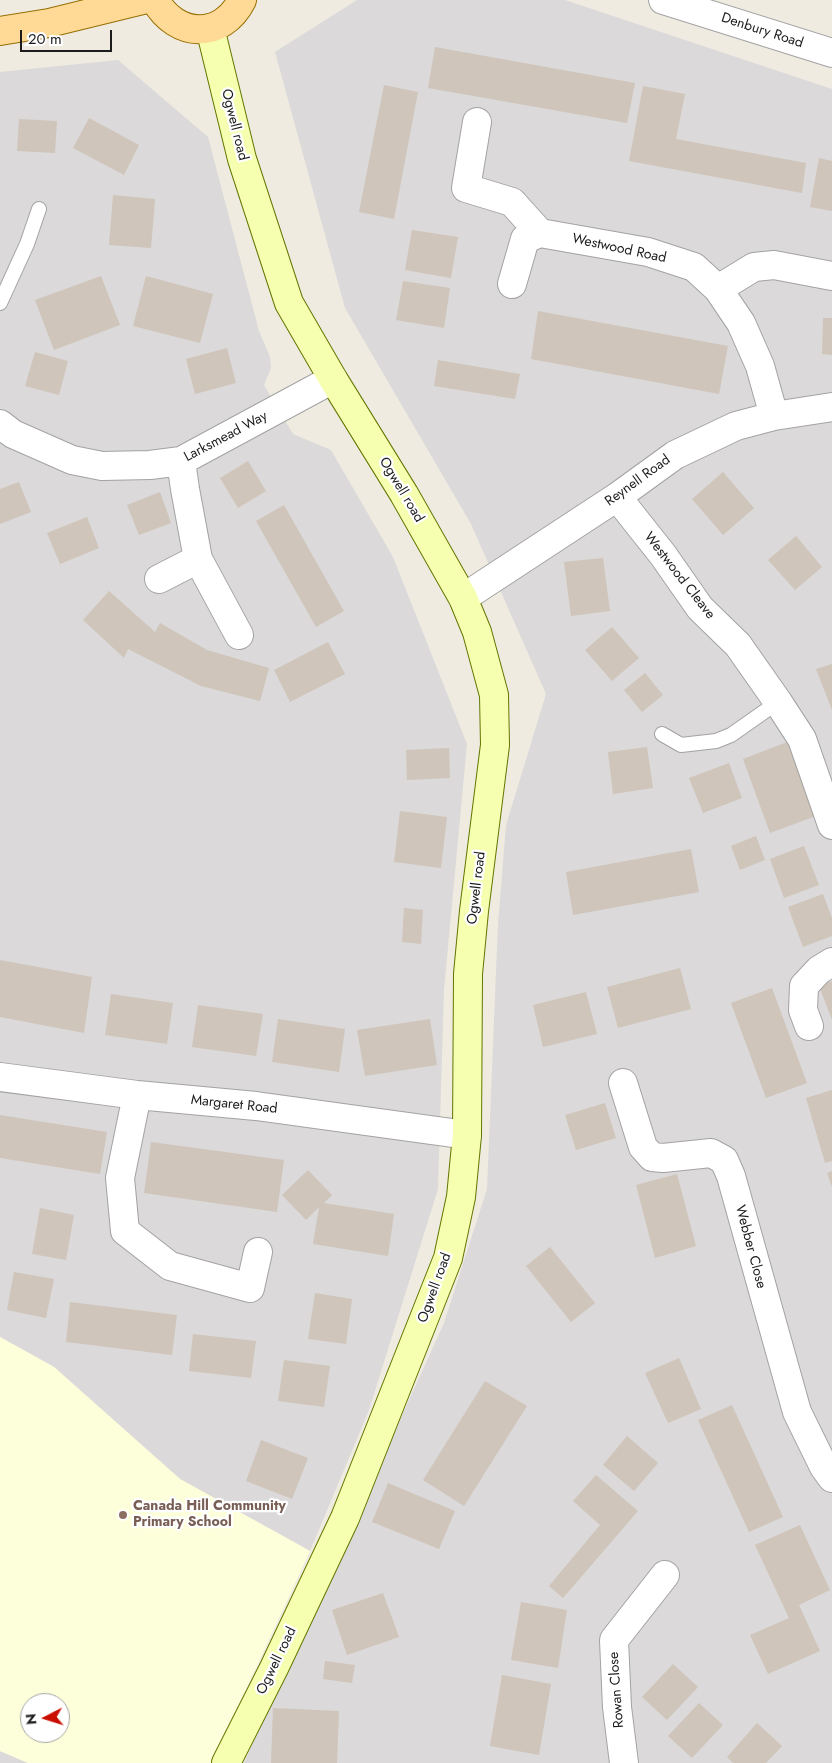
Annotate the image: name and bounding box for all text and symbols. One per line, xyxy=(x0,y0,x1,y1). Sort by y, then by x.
street label: Denbury Road xyxy=(719,10,805,52)
scale bar xyxy=(22,20,115,52)
text: 20 m xyxy=(28,28,62,50)
street label: Ogwell road xyxy=(217,87,251,163)
street label: Westwood Road xyxy=(570,231,668,267)
street label: Larksmead Way xyxy=(181,408,271,466)
street label: Reynell Road xyxy=(602,452,674,510)
street label: Ogwell road xyxy=(375,454,427,526)
street label: Westwood Cleave xyxy=(640,529,718,623)
street label: Ogwell road xyxy=(464,851,490,925)
street label: Margaret Road xyxy=(190,1092,278,1118)
street label: Webber Close xyxy=(731,1204,769,1290)
street label: Ogwell road xyxy=(415,1251,455,1325)
place label: Canada Hill Community Primary School xyxy=(133,1499,286,1531)
marker: Canada Hill Community Primary School xyxy=(117,1509,129,1521)
street label: Ogwell road xyxy=(253,1624,301,1698)
street label: Rowan Close xyxy=(606,1651,628,1729)
north arrow xyxy=(20,1693,70,1743)
text: N xyxy=(21,1713,42,1726)

